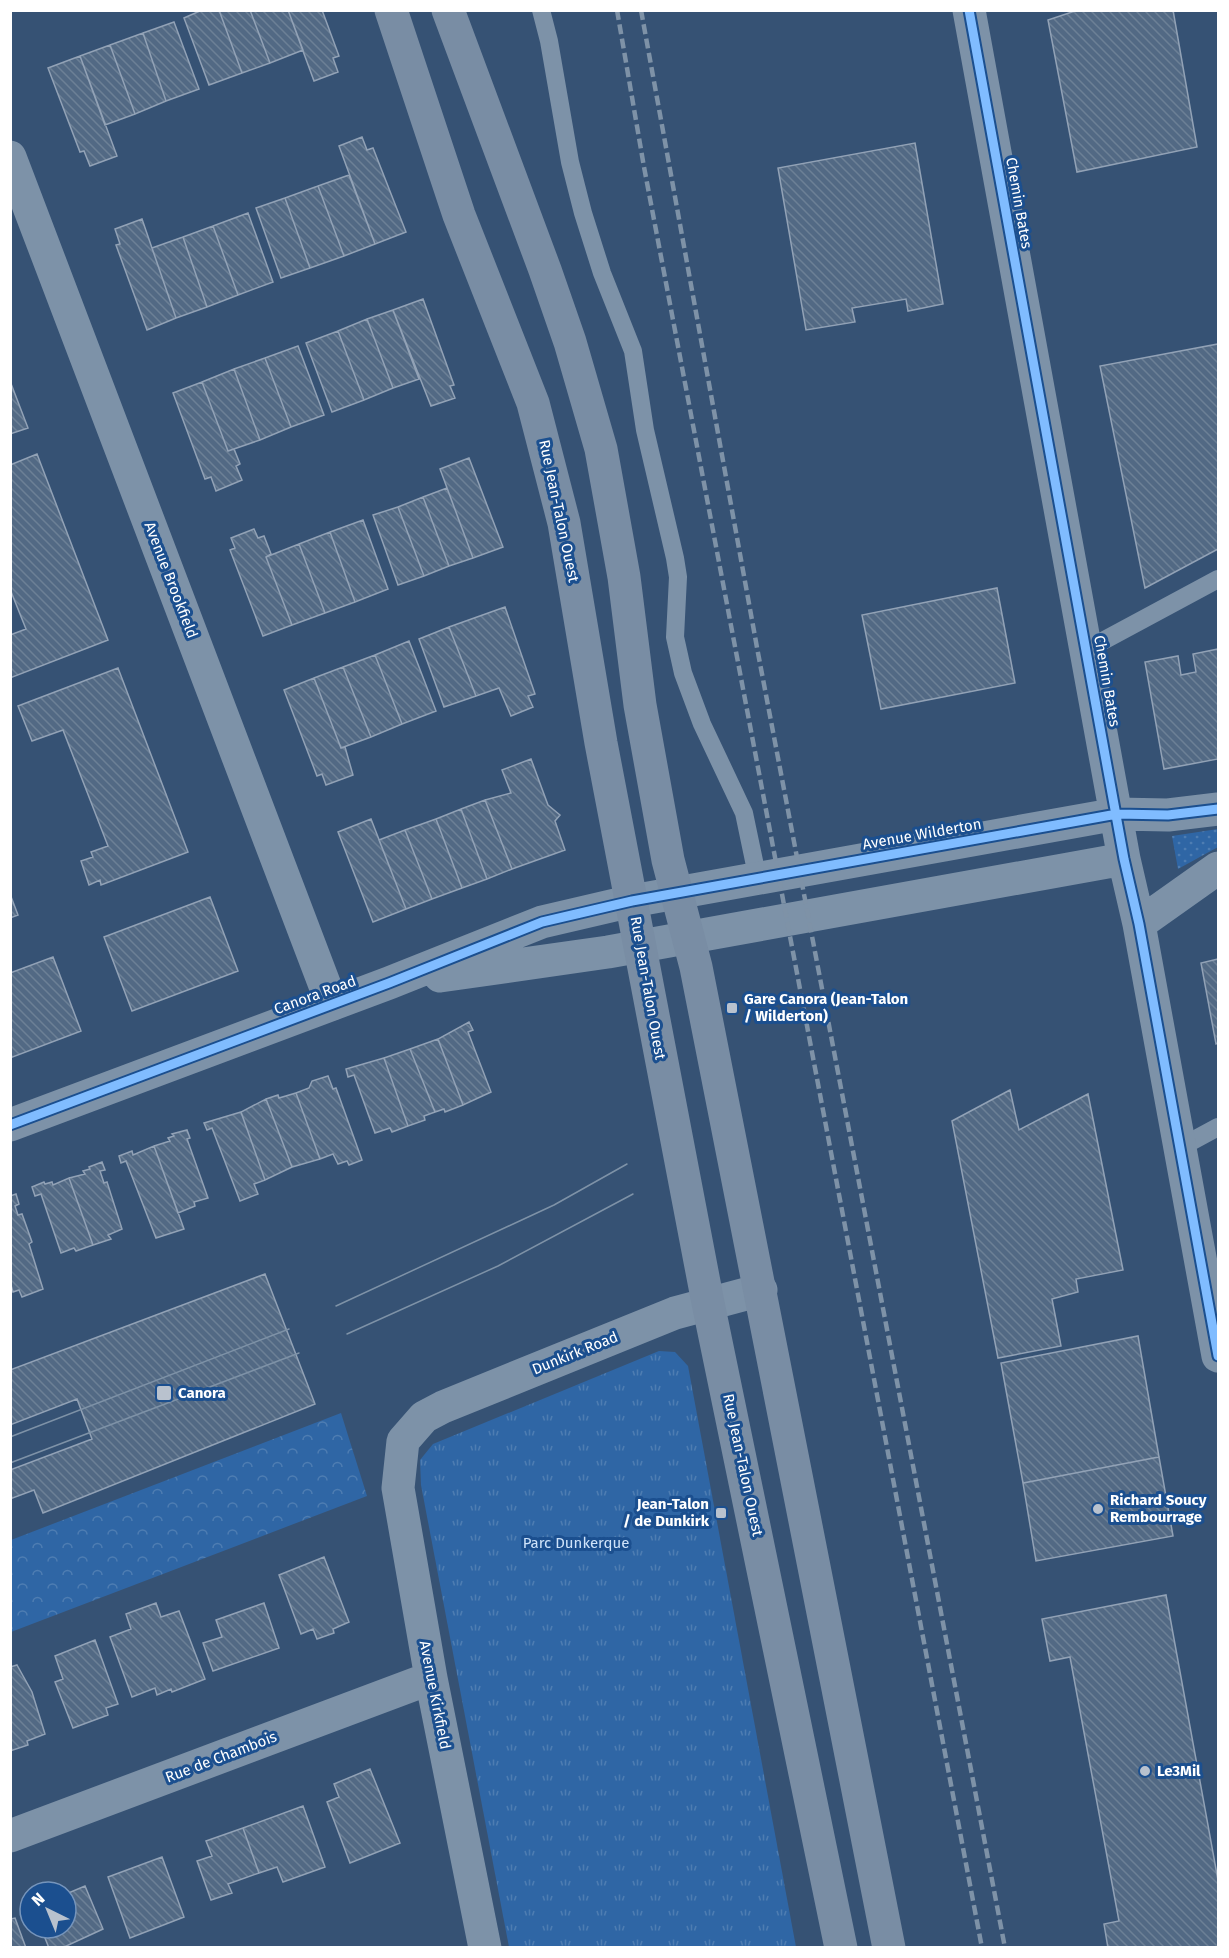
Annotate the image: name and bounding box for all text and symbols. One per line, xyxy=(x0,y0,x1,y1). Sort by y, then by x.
street label: Chemin Bates xyxy=(1002,156,1036,250)
street label: Rue Jean-Talon Ouest xyxy=(535,438,583,585)
street label: Avenue Brookfield xyxy=(140,519,202,641)
street label: Chemin Bates xyxy=(1090,634,1124,728)
street label: Avenue Wilderton xyxy=(861,815,983,853)
street label: Rue Jean-Talon Ouest xyxy=(627,915,670,1062)
street label: Canora Road xyxy=(272,972,358,1018)
place label: Gare Canora (Jean-Talon / Wilderton) xyxy=(744,990,908,1025)
marker: Gare Canora (Jean-Talon / Wilderton) xyxy=(725,1001,739,1015)
street label: Dunkirk Road xyxy=(529,1328,621,1378)
marker: Canora xyxy=(155,1384,173,1402)
place label: Canora xyxy=(178,1384,226,1402)
street label: Rue Jean-Talon Ouest xyxy=(719,1392,767,1539)
place label: Richard Soucy Rembourrage xyxy=(1110,1491,1207,1526)
place label: Jean-Talon / de Dunkirk xyxy=(623,1495,710,1530)
marker: Richard Soucy Rembourrage xyxy=(1091,1502,1105,1516)
marker: Jean-Talon / de Dunkirk xyxy=(714,1506,728,1520)
park label: Parc Dunkerque xyxy=(523,1534,629,1552)
street label: Avenue Kirkfield xyxy=(416,1639,454,1751)
street label: Rue de Chambois xyxy=(163,1727,279,1787)
place label: Le3Mil xyxy=(1157,1762,1201,1780)
marker: Le3Mil xyxy=(1138,1764,1152,1778)
north arrow xyxy=(18,1880,78,1940)
text: N xyxy=(28,1889,48,1910)

